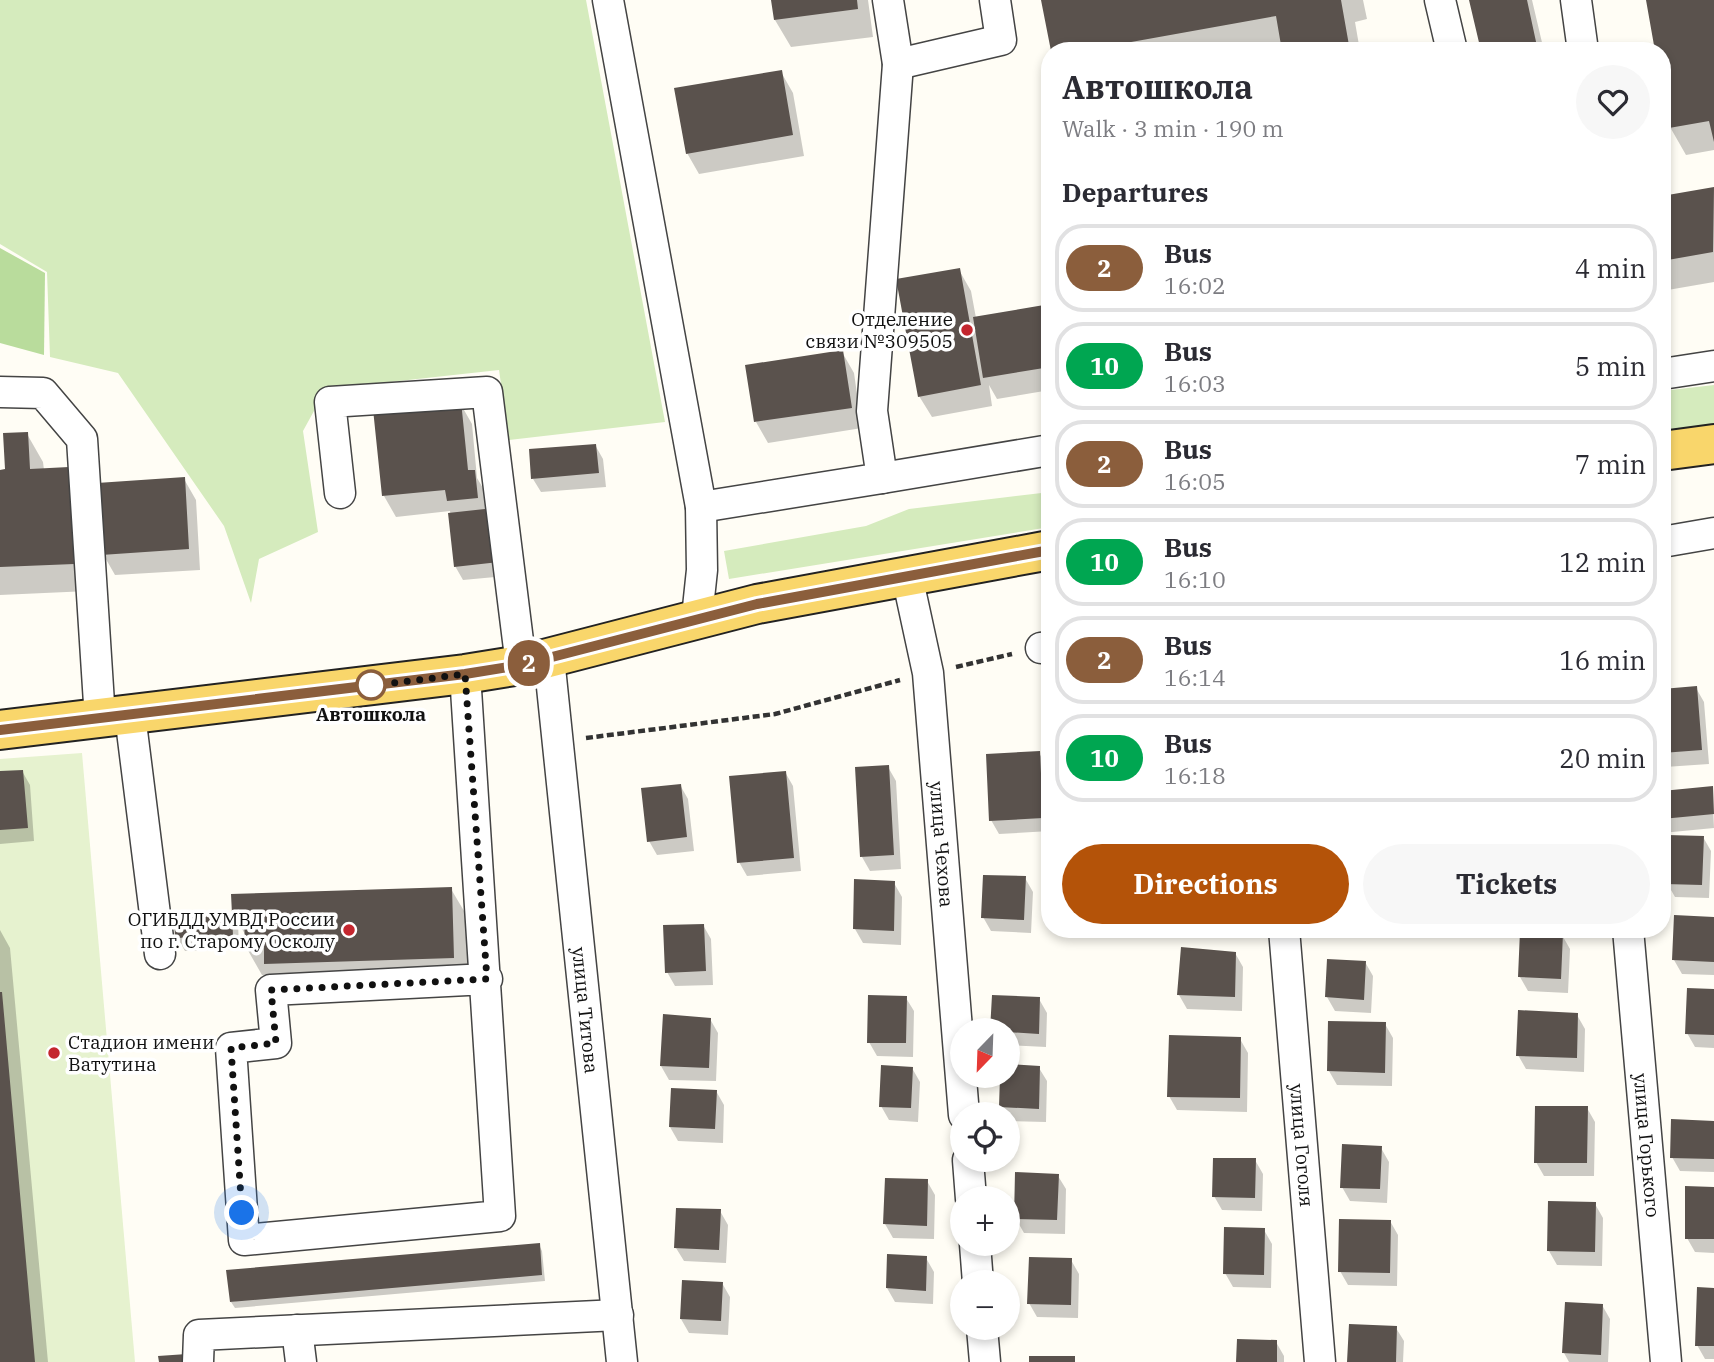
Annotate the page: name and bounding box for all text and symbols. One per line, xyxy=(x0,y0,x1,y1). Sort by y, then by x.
text: Автошкола xyxy=(1062,65,1253,108)
button: heart xyxy=(1576,65,1650,139)
text: Walk · 3 min · 190 m xyxy=(1062,113,1284,143)
text: Departures xyxy=(1062,175,1208,209)
text: Bus xyxy=(1164,236,1212,270)
text: 4 min xyxy=(1575,251,1646,285)
text: 2 xyxy=(1097,252,1112,284)
text: 16:02 xyxy=(1164,270,1226,300)
place label: Отделение связи №309505 xyxy=(806,307,953,353)
marker: Отделение связи №309505 xyxy=(959,322,975,338)
text: Bus xyxy=(1164,334,1212,368)
text: 5 min xyxy=(1575,349,1646,383)
text: 10 xyxy=(1090,350,1119,382)
text: 16:03 xyxy=(1164,368,1226,398)
text: Bus xyxy=(1164,432,1212,466)
text: 7 min xyxy=(1575,447,1646,481)
text: 2 xyxy=(1097,448,1112,480)
text: 16:05 xyxy=(1164,466,1226,496)
text: Bus xyxy=(1164,530,1212,564)
text: 12 min xyxy=(1559,545,1646,579)
text: 10 xyxy=(1090,546,1119,578)
text: 16:10 xyxy=(1164,564,1226,594)
text: Bus xyxy=(1164,628,1212,662)
line badge: 2 xyxy=(506,640,552,686)
text: 16 min xyxy=(1559,643,1646,677)
text: 2 xyxy=(1097,644,1112,676)
text: 2 xyxy=(522,647,536,679)
text: 16:14 xyxy=(1164,662,1226,692)
marker: Автошкола xyxy=(356,670,386,700)
place label: Автошкола xyxy=(316,702,426,726)
text: Bus xyxy=(1164,726,1212,760)
text: 20 min xyxy=(1559,741,1646,775)
text: 10 xyxy=(1090,742,1119,774)
text: 16:18 xyxy=(1164,760,1226,790)
street label: улица Чехова xyxy=(925,780,959,908)
button: Directions xyxy=(1062,844,1349,924)
button: Tickets xyxy=(1363,844,1650,924)
place label: ОГИБДД УМВД России по г. Старому Осколу xyxy=(128,907,336,953)
marker: ОГИБДД УМВД России по г. Старому Осколу xyxy=(341,922,357,938)
street label: улица Титова xyxy=(567,946,604,1075)
north arrow xyxy=(950,1018,1020,1088)
map controls xyxy=(950,1018,1020,1340)
place label: Стадион имени Ватутина xyxy=(68,1030,215,1076)
marker: Стадион имени Ватутина xyxy=(46,1045,62,1061)
street label: улица Горького xyxy=(1629,1072,1665,1218)
street label: улица Гоголя xyxy=(1285,1083,1319,1208)
button: locate xyxy=(950,1102,1020,1172)
button: + xyxy=(950,1186,1020,1256)
your location xyxy=(224,1195,259,1230)
button: − xyxy=(950,1270,1020,1340)

